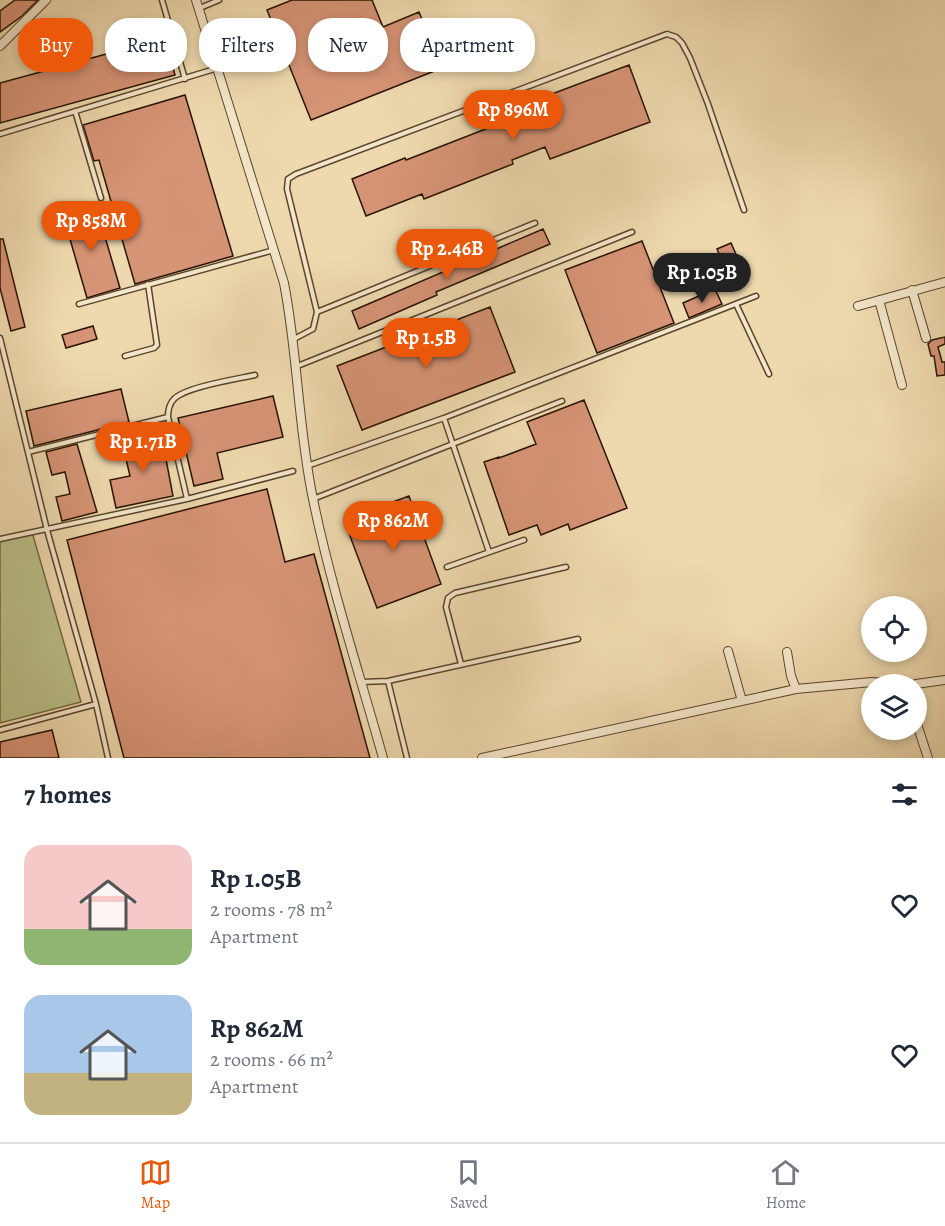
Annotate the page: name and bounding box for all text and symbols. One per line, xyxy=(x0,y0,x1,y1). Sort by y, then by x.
chip: Buy xyxy=(18,18,93,72)
chip: Rent xyxy=(105,18,187,72)
chip: Filters xyxy=(199,18,296,72)
chip: New xyxy=(308,18,388,72)
chip: Apartment xyxy=(400,18,535,72)
pin: Rp 896M xyxy=(458,90,568,141)
text: Rp 896M xyxy=(477,96,549,123)
pin: Rp 858M xyxy=(36,201,146,252)
text: Rp 858M xyxy=(55,207,127,234)
pin: Rp 2.46B xyxy=(385,229,509,280)
text: Rp 2.46B xyxy=(410,235,484,262)
pin: Rp 1.05B xyxy=(640,253,764,304)
text: Rp 1.05B xyxy=(667,259,737,286)
pin: Rp 1.5B xyxy=(371,318,481,369)
text: Rp 1.5B xyxy=(396,324,456,351)
pin: Rp 1.71B xyxy=(81,422,205,473)
text: Rp 1.71B xyxy=(109,428,177,455)
pin: Rp 862M xyxy=(338,501,448,552)
text: Rp 862M xyxy=(357,507,429,534)
map controls xyxy=(861,596,927,740)
button: locate xyxy=(861,596,927,662)
button: layers xyxy=(861,674,927,740)
text: 7 homes xyxy=(24,777,112,812)
icon: filters xyxy=(888,778,921,811)
text: Rp 1.05B xyxy=(210,861,302,896)
icon: home xyxy=(72,869,144,941)
icon: heart xyxy=(888,889,921,922)
text: 2 rooms · 78 m² xyxy=(210,896,333,923)
text: Apartment xyxy=(210,923,299,950)
text: Rp 862M xyxy=(210,1011,304,1046)
icon: home xyxy=(72,1019,144,1091)
icon: heart xyxy=(888,1039,921,1072)
text: 2 rooms · 66 m² xyxy=(210,1046,333,1073)
text: Apartment xyxy=(210,1073,299,1100)
tab: Map xyxy=(139,1156,172,1214)
tab: Saved xyxy=(450,1156,488,1214)
tab: Home xyxy=(766,1156,806,1214)

